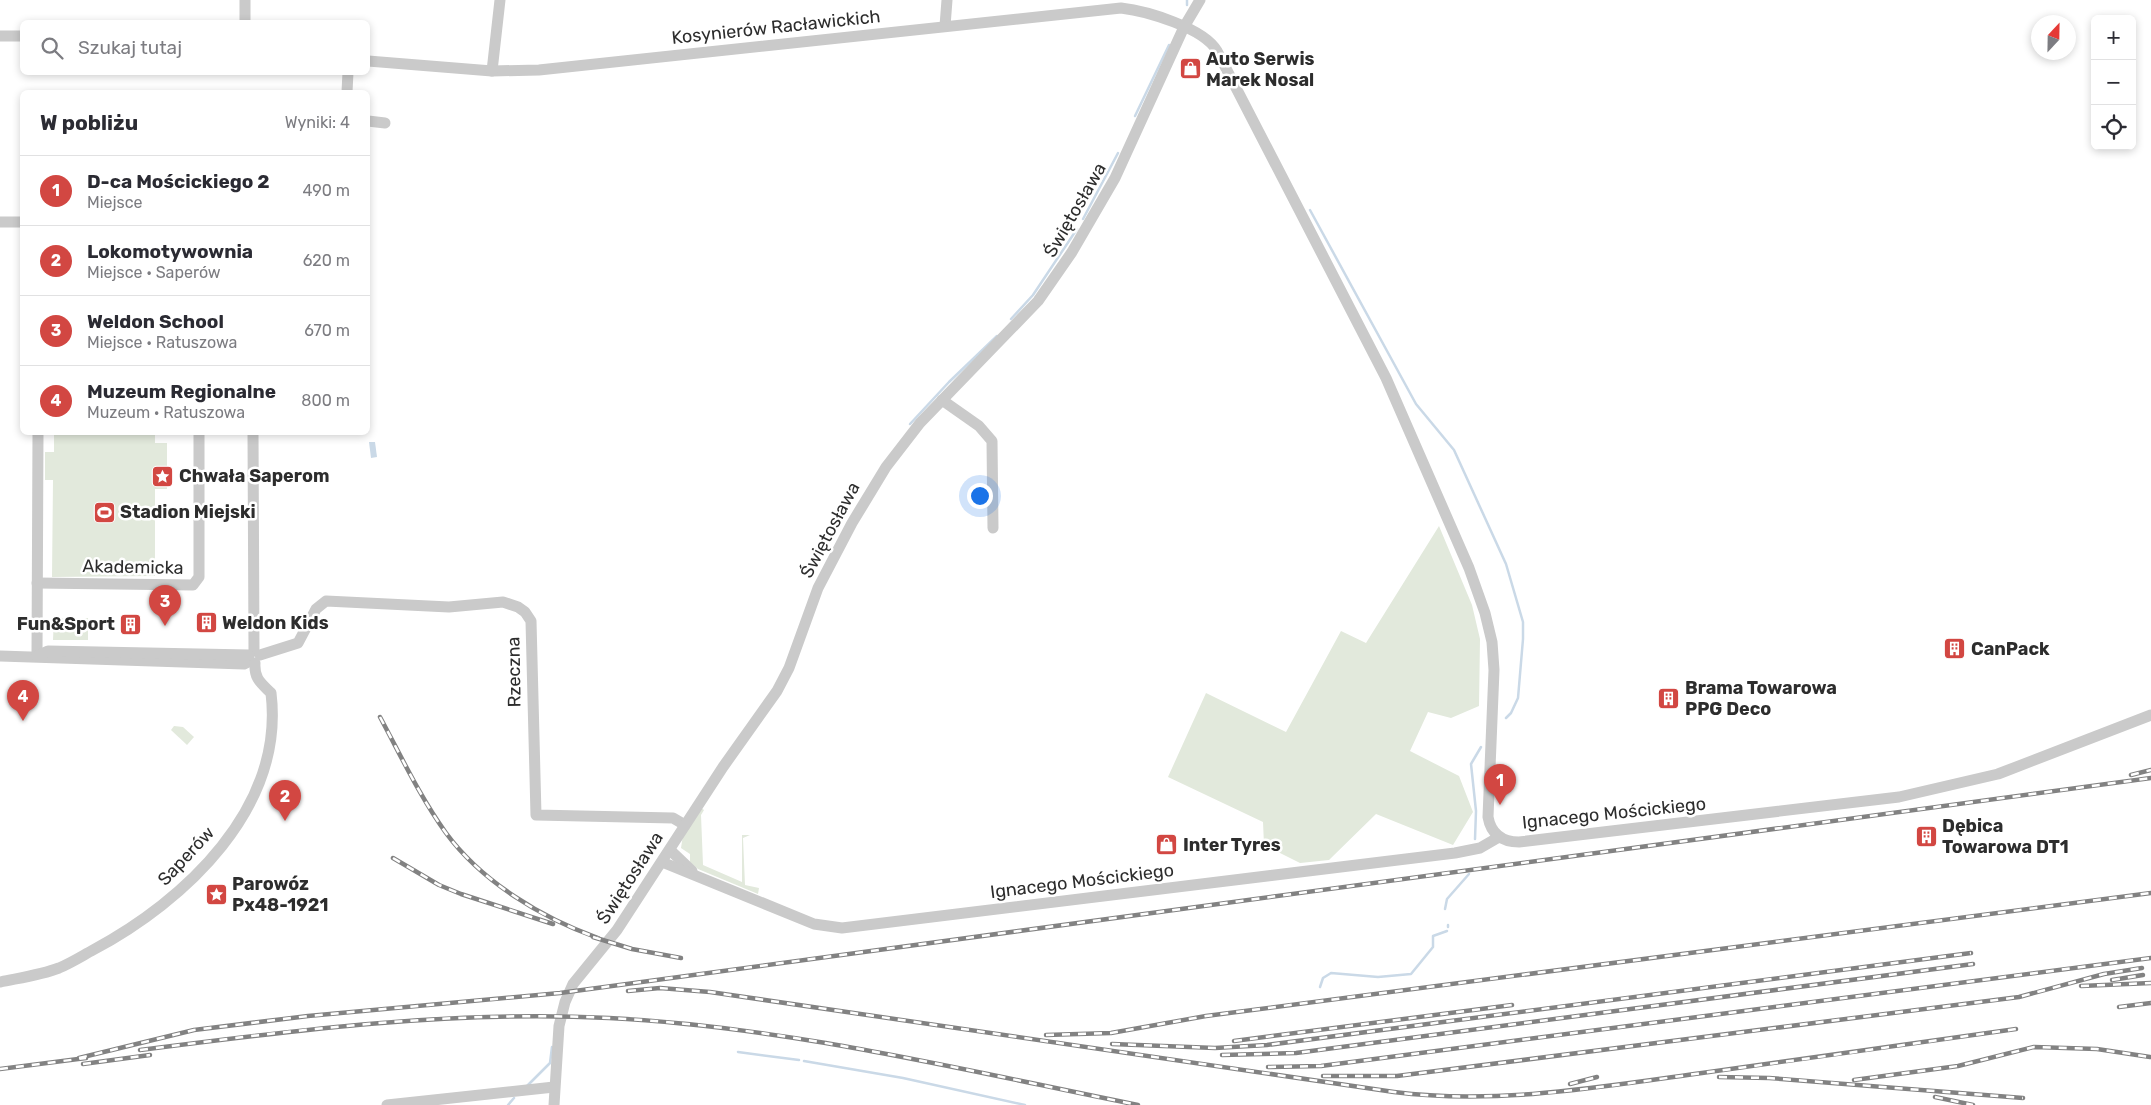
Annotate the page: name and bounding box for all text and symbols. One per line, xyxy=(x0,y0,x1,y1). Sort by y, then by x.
street label: Kosynierów Racławickich xyxy=(671,5,881,49)
north arrow xyxy=(2031,15,2076,60)
map controls xyxy=(2091,15,2136,150)
button: + xyxy=(2091,15,2136,60)
search box xyxy=(20,20,370,75)
icon: search xyxy=(38,34,66,62)
text: Szukaj tutaj xyxy=(78,36,182,59)
place label: Auto Serwis Marek Nosal xyxy=(1206,48,1315,91)
shop icon: Auto Serwis Marek Nosal xyxy=(1178,57,1202,81)
button: − xyxy=(2091,60,2136,105)
button: locate xyxy=(2091,105,2136,150)
text: W pobliżu xyxy=(40,110,138,135)
text: Wyniki: 4 xyxy=(285,113,350,132)
street label: Świętosława xyxy=(1039,159,1111,261)
text: D-ca Mościckiego 2 xyxy=(87,170,270,193)
text: 1 xyxy=(52,181,60,200)
text: 490 m xyxy=(302,181,350,200)
text: Miejsce xyxy=(87,193,143,212)
text: Lokomotywownia xyxy=(87,240,253,263)
text: 2 xyxy=(51,251,61,270)
text: 620 m xyxy=(303,251,350,270)
text: Miejsce · Saperów xyxy=(87,263,221,282)
text: Weldon School xyxy=(87,310,224,333)
text: 3 xyxy=(51,321,61,340)
text: 670 m xyxy=(304,321,350,340)
text: Miejsce · Ratuszowa xyxy=(87,333,237,352)
text: Muzeum Regionalne xyxy=(87,380,276,403)
text: 4 xyxy=(51,391,61,410)
text: 800 m xyxy=(301,391,350,410)
text: Muzeum · Ratuszowa xyxy=(87,403,245,422)
place icon: Chwała Saperom xyxy=(151,464,175,488)
place label: Chwała Saperom xyxy=(179,465,329,487)
street label: Świętosława xyxy=(796,478,864,582)
your location xyxy=(967,483,993,509)
sports icon: Stadion Miejski xyxy=(92,500,116,524)
place label: Stadion Miejski xyxy=(120,501,256,523)
street label: Akademicka xyxy=(82,555,184,579)
pin: 3 xyxy=(149,585,181,626)
building icon: Weldon Kids xyxy=(194,611,218,635)
building icon: Fun&Sport xyxy=(119,612,143,636)
place label: Weldon Kids xyxy=(222,612,329,634)
place label: Fun&Sport xyxy=(17,613,115,635)
street label: Rzeczna xyxy=(502,636,526,708)
building icon: CanPack xyxy=(1943,637,1967,661)
place label: CanPack xyxy=(1971,638,2050,660)
place label: Brama Towarowa PPG Deco xyxy=(1685,677,1837,720)
pin: 4 xyxy=(7,680,39,721)
building icon: Brama Towarowa PPG Deco xyxy=(1657,686,1681,710)
pin: 1 xyxy=(1484,764,1516,805)
pin: 2 xyxy=(269,780,301,821)
street label: Ignacego Mościckiego xyxy=(1521,792,1707,834)
place label: Dębica Towarowa DT1 xyxy=(1942,815,2069,858)
street label: Saperów xyxy=(153,822,219,890)
building icon: Dębica Towarowa DT1 xyxy=(1914,824,1938,848)
street label: Świętosława xyxy=(592,828,668,928)
shop icon: Inter Tyres xyxy=(1155,833,1179,857)
place label: Inter Tyres xyxy=(1183,834,1281,856)
street label: Ignacego Mościckiego xyxy=(989,859,1175,903)
place label: Parowóz Px48-1921 xyxy=(232,873,328,916)
place icon: Parowóz Px48-1921 xyxy=(204,882,228,906)

